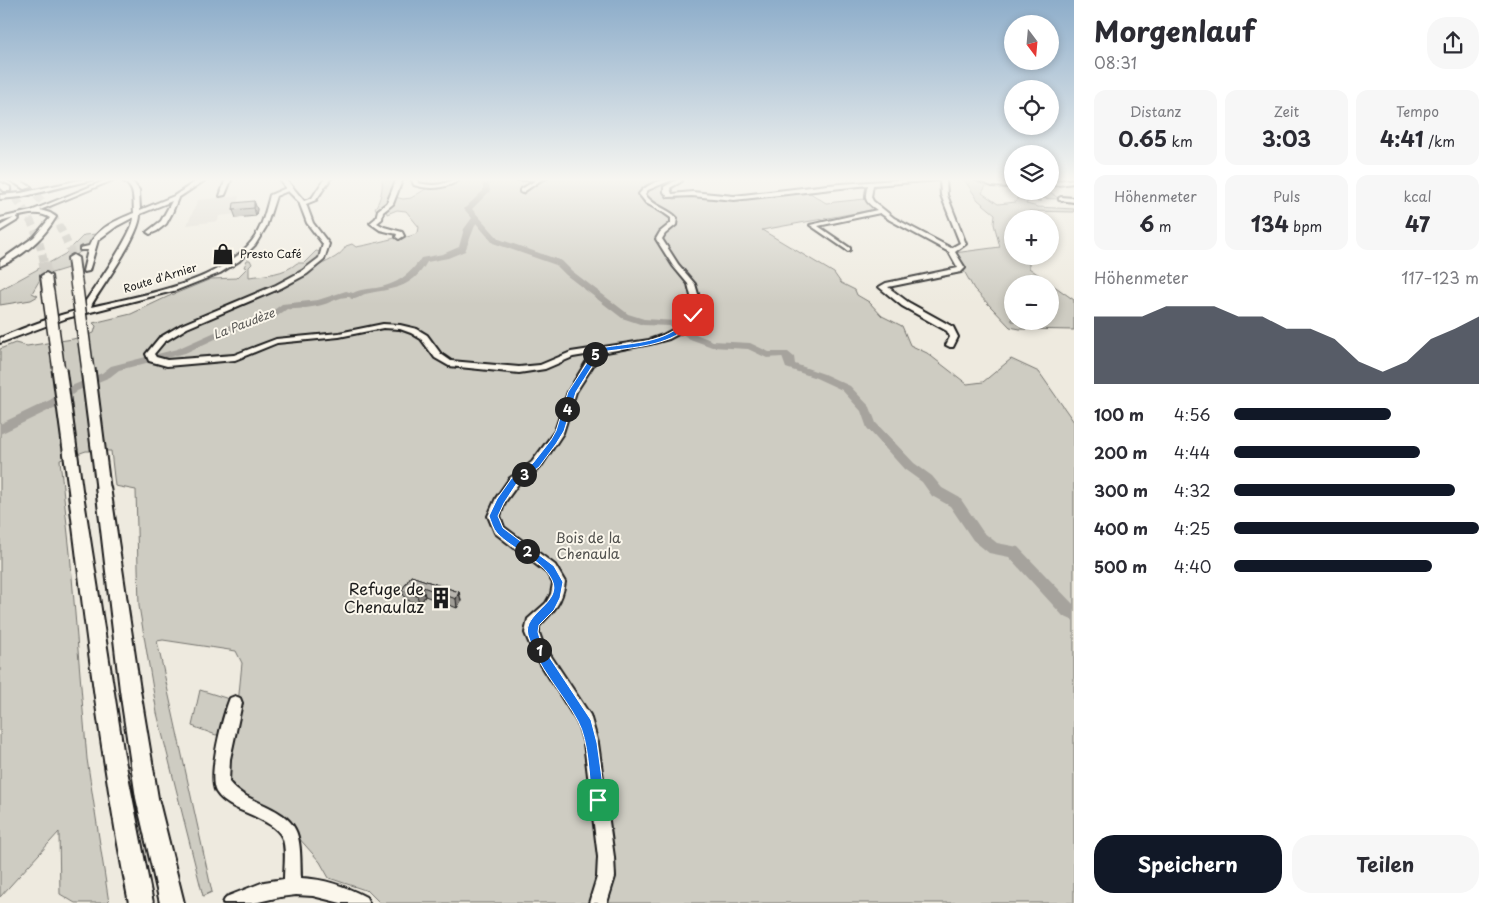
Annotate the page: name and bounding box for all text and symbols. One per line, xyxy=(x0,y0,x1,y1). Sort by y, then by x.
text: Morgenlauf xyxy=(1094,9,1255,52)
north arrow xyxy=(1004,15,1059,70)
map controls xyxy=(1004,15,1059,330)
button: share xyxy=(1427,17,1479,69)
text: 08:31 xyxy=(1094,50,1137,74)
button: locate xyxy=(1004,80,1059,135)
text: Distanz xyxy=(1130,101,1181,122)
text: Zeit xyxy=(1274,101,1299,122)
text: Tempo xyxy=(1396,101,1439,122)
text: 0.65 xyxy=(1118,122,1167,154)
text: 3:03 xyxy=(1262,122,1311,154)
text: 4:41 xyxy=(1380,122,1424,154)
text: km xyxy=(1167,131,1193,152)
text: /km xyxy=(1424,131,1455,152)
button: layers xyxy=(1004,145,1059,200)
text: Höhenmeter xyxy=(1114,186,1197,207)
text: Puls xyxy=(1273,186,1300,207)
text: kcal xyxy=(1404,186,1431,207)
text: 6 xyxy=(1139,207,1154,239)
text: 134 xyxy=(1251,207,1289,239)
text: 47 xyxy=(1405,207,1430,239)
button: + xyxy=(1004,210,1059,265)
text: m xyxy=(1154,216,1172,237)
text: bpm xyxy=(1289,216,1322,237)
shop icon: Presto Café xyxy=(210,241,236,267)
place label: Presto Café xyxy=(240,245,302,262)
street label: Route d'Arnier xyxy=(121,258,199,297)
text: Höhenmeter xyxy=(1094,265,1188,289)
text: 117–123 m xyxy=(1401,265,1479,289)
button: − xyxy=(1004,275,1059,330)
pin xyxy=(672,294,714,336)
icon: check xyxy=(679,301,707,329)
water label: La Paudèze xyxy=(210,303,277,343)
pin: 5 xyxy=(582,342,608,366)
text: 5 xyxy=(591,344,600,365)
pin: 4 xyxy=(554,396,580,422)
text: 4 xyxy=(563,399,572,420)
text: 100 m xyxy=(1094,402,1144,426)
text: 4:56 xyxy=(1174,402,1211,426)
text: 200 m xyxy=(1094,440,1148,464)
text: 4:44 xyxy=(1174,440,1210,464)
pin: 3 xyxy=(512,462,536,486)
text: 3 xyxy=(520,464,529,485)
text: 300 m xyxy=(1094,478,1148,502)
text: 4:32 xyxy=(1174,478,1211,502)
text: 400 m xyxy=(1094,516,1148,540)
text: 4:25 xyxy=(1174,516,1210,540)
park label: Bois de la Chenaula xyxy=(555,527,621,564)
pin: 2 xyxy=(514,538,540,564)
text: 2 xyxy=(523,541,532,562)
text: 500 m xyxy=(1094,554,1147,578)
text: 4:40 xyxy=(1174,554,1211,578)
place label: Refuge de Chenaulaz xyxy=(344,576,424,618)
building icon: Refuge de Chenaulaz xyxy=(428,585,454,611)
pin: 1 xyxy=(526,638,552,662)
text: 1 xyxy=(536,640,543,661)
pin xyxy=(577,779,619,821)
icon: arrive xyxy=(584,786,612,814)
button: Speichern xyxy=(1094,835,1282,893)
button: Teilen xyxy=(1292,835,1479,893)

